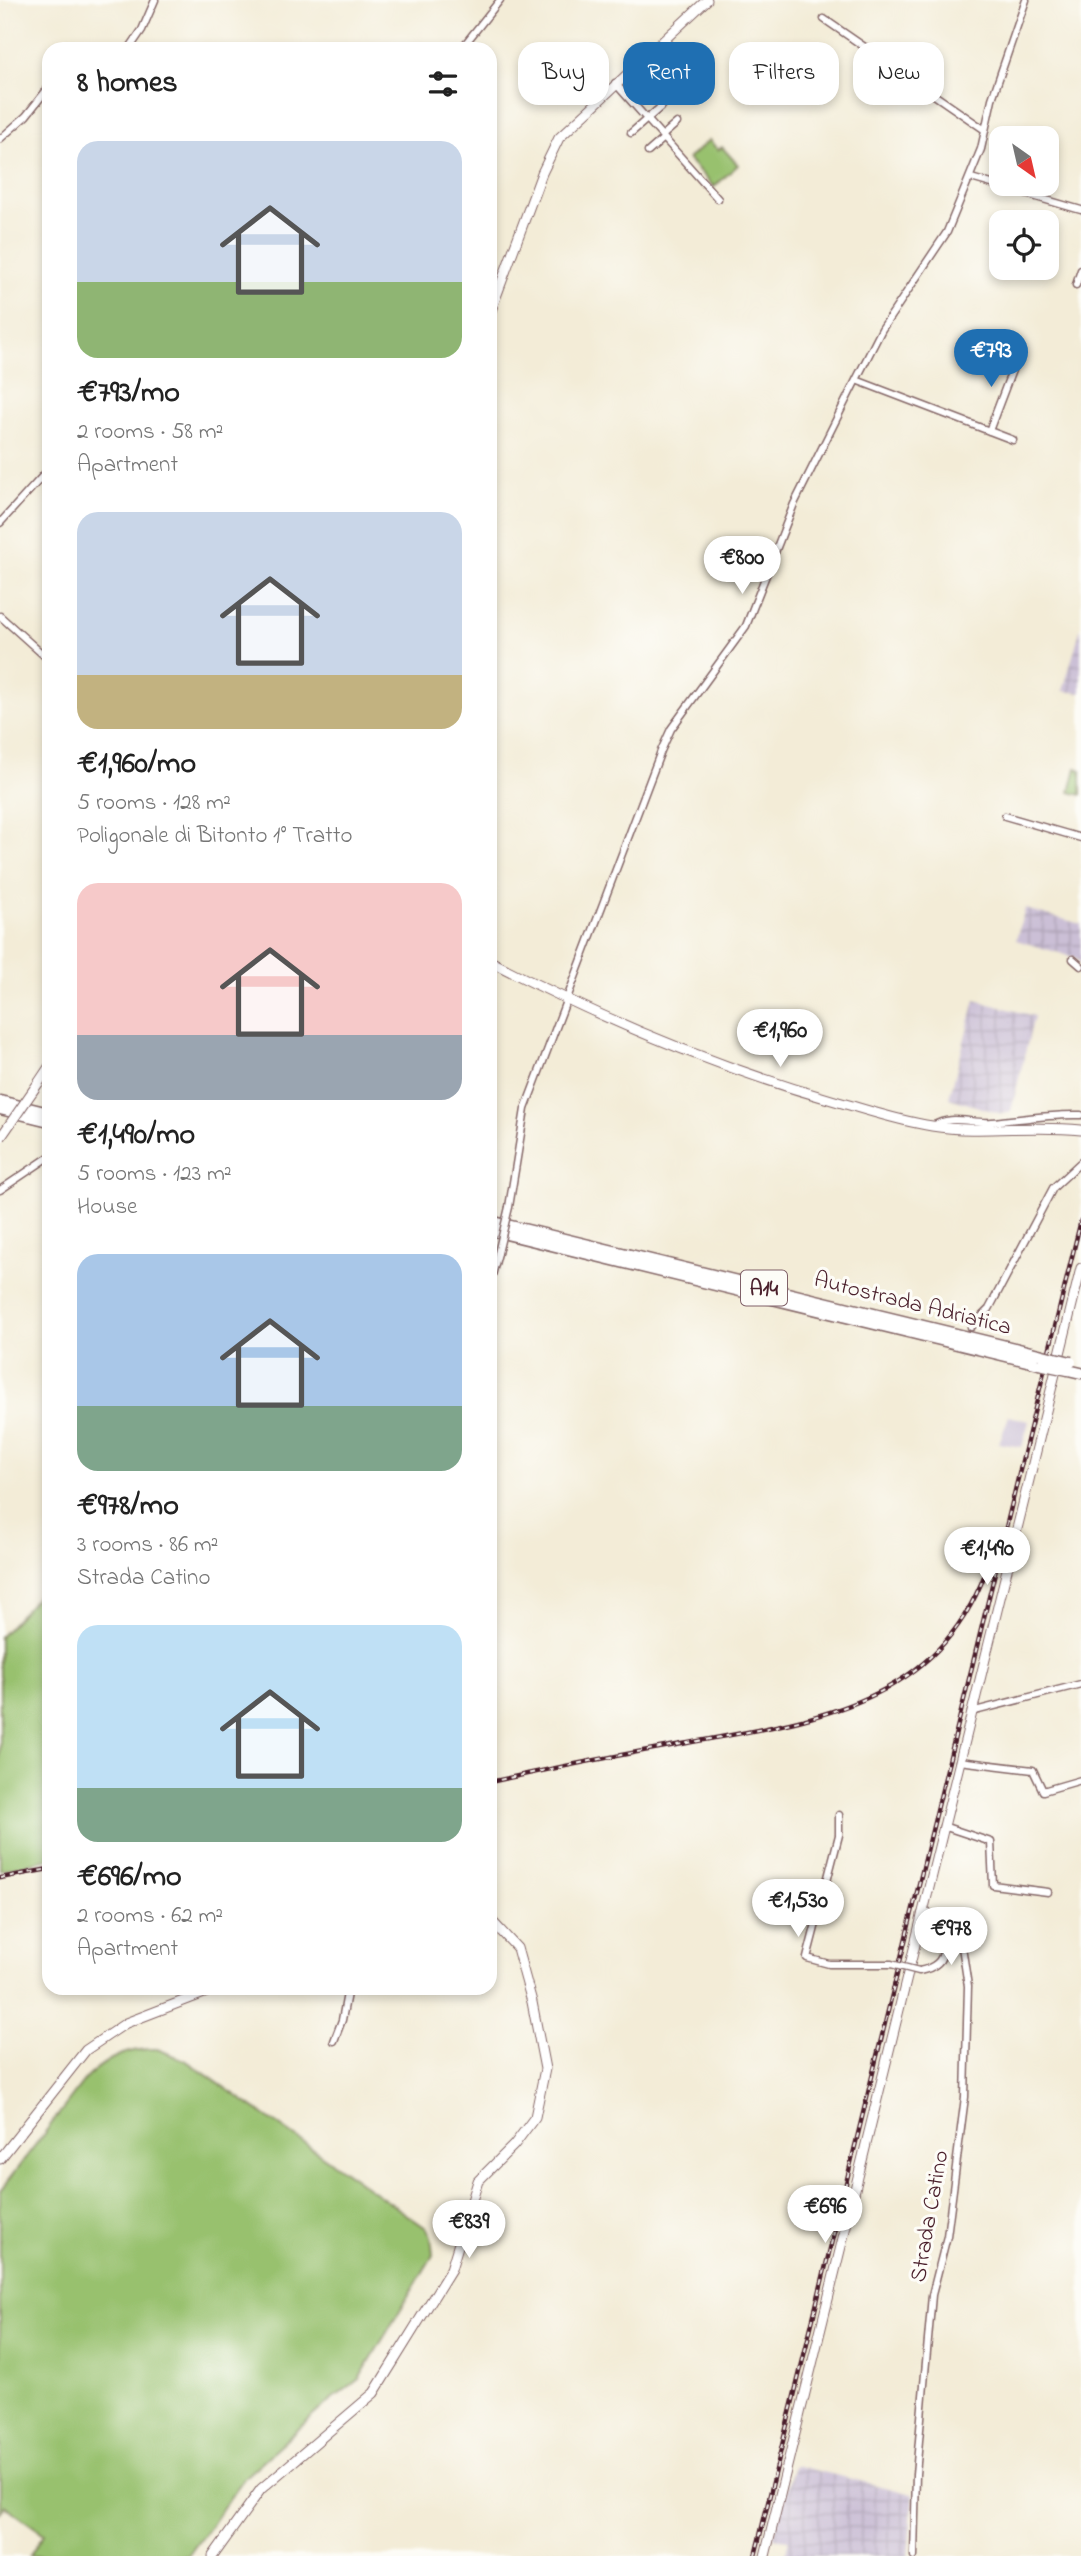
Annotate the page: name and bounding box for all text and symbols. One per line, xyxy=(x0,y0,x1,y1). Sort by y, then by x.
chip: Buy xyxy=(518,42,609,105)
chip: Rent xyxy=(623,42,715,105)
chip: Filters xyxy=(729,42,839,105)
chip: New xyxy=(853,42,944,105)
text: 8 homes xyxy=(77,62,178,106)
icon: filters xyxy=(424,65,462,103)
north arrow xyxy=(989,126,1059,196)
map controls xyxy=(989,126,1059,280)
icon: home xyxy=(207,187,333,313)
button: locate xyxy=(989,210,1059,280)
pin: €793 xyxy=(950,330,1032,389)
text: €793 xyxy=(970,335,1012,368)
text: €793/mo xyxy=(77,372,180,416)
text: 2 rooms · 58 m² xyxy=(77,416,223,449)
text: Apartment xyxy=(77,449,178,482)
pin: €800 xyxy=(701,536,783,596)
text: €800 xyxy=(720,542,764,575)
icon: home xyxy=(207,558,333,684)
text: €1,960/mo xyxy=(77,743,196,787)
text: 5 rooms · 128 m² xyxy=(77,787,231,820)
text: Poligonale di Bitonto 1° Tratto xyxy=(77,820,352,853)
icon: home xyxy=(207,929,333,1055)
pin: €1,960 xyxy=(723,1010,837,1069)
text: €1,960 xyxy=(753,1015,807,1048)
text: €1,490/mo xyxy=(77,1114,195,1158)
text: 5 rooms · 123 m² xyxy=(77,1158,232,1191)
text: House xyxy=(77,1191,137,1224)
street label: Autostrada Adriatica xyxy=(810,1264,1015,1345)
road number: A14 xyxy=(741,1270,787,1306)
icon: home xyxy=(207,1300,333,1426)
text: €978/mo xyxy=(77,1485,179,1529)
pin: €1,490 xyxy=(930,1528,1044,1587)
text: 3 rooms · 86 m² xyxy=(77,1529,218,1562)
text: €1,490 xyxy=(960,1533,1014,1566)
text: Strada Catino xyxy=(77,1562,210,1595)
icon: home xyxy=(207,1671,333,1797)
text: €696/mo xyxy=(77,1856,182,1900)
pin: €1,530 xyxy=(741,1880,855,1939)
text: €1,530 xyxy=(768,1885,828,1918)
text: 2 rooms · 62 m² xyxy=(77,1900,223,1933)
pin: €978 xyxy=(910,1908,992,1967)
text: €978 xyxy=(930,1913,972,1946)
text: Apartment xyxy=(77,1933,178,1966)
street label: Strada Catino xyxy=(903,2148,958,2285)
pin: €696 xyxy=(784,2186,866,2245)
text: €696 xyxy=(803,2191,847,2224)
pin: €839 xyxy=(428,2200,510,2260)
text: €839 xyxy=(448,2206,490,2239)

